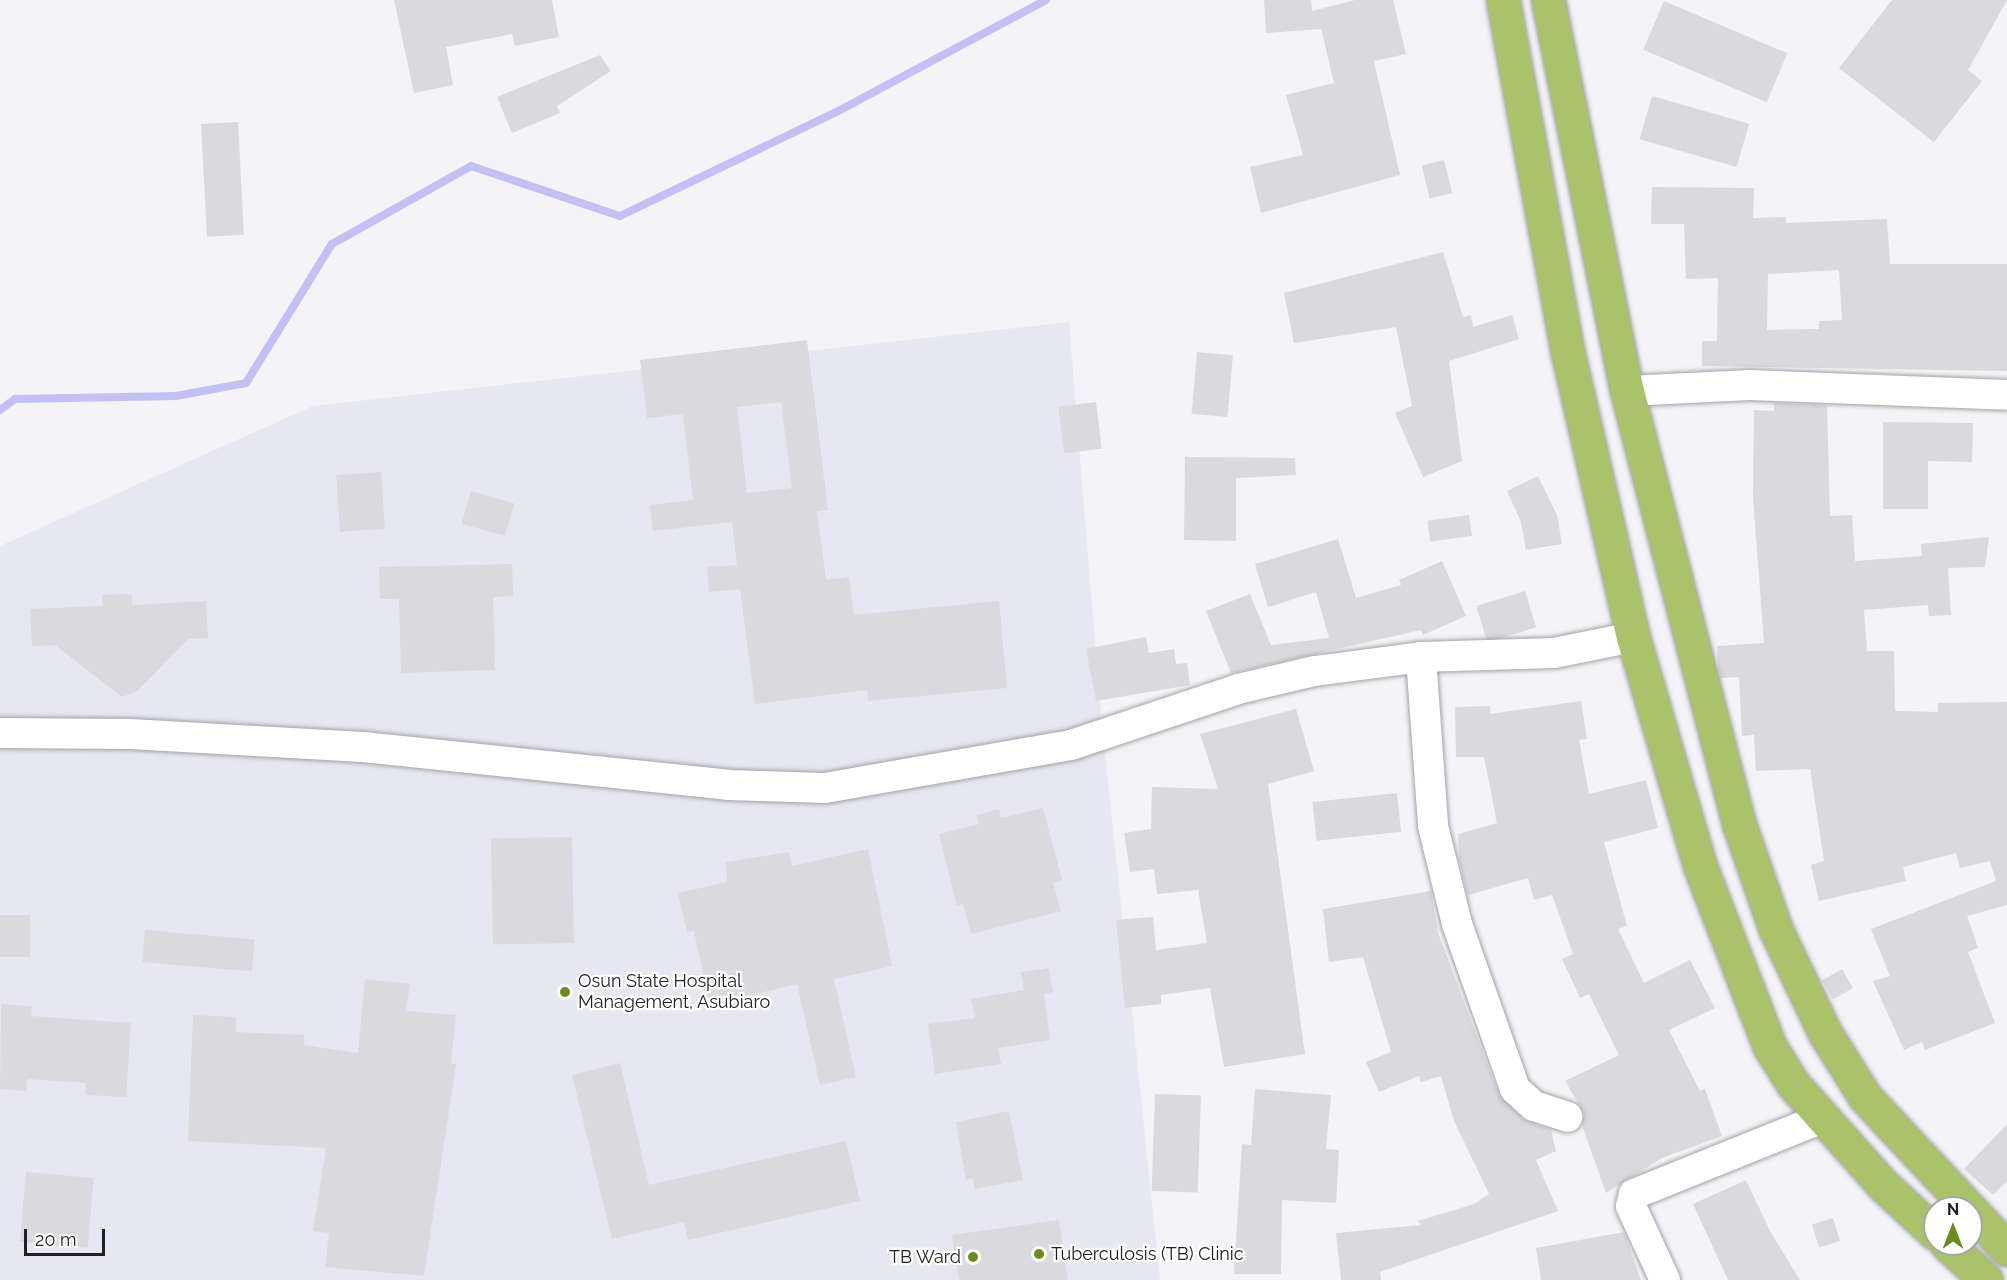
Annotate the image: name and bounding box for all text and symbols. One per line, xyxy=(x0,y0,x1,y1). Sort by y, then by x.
place label: Osun State Hospital Management, Asubiaro xyxy=(578,971,771,1014)
marker: Osun State Hospital Management, Asubiaro xyxy=(556,983,574,1001)
north arrow xyxy=(1923,1196,1983,1256)
text: N xyxy=(1947,1200,1959,1219)
scale bar xyxy=(27,1217,108,1255)
text: 20 m xyxy=(35,1229,77,1250)
place label: Tuberculosis (TB) Clinic xyxy=(1051,1243,1244,1265)
place label: TB Ward xyxy=(888,1246,961,1268)
marker: Tuberculosis (TB) Clinic xyxy=(1032,1247,1046,1261)
marker: TB Ward xyxy=(966,1250,980,1264)

